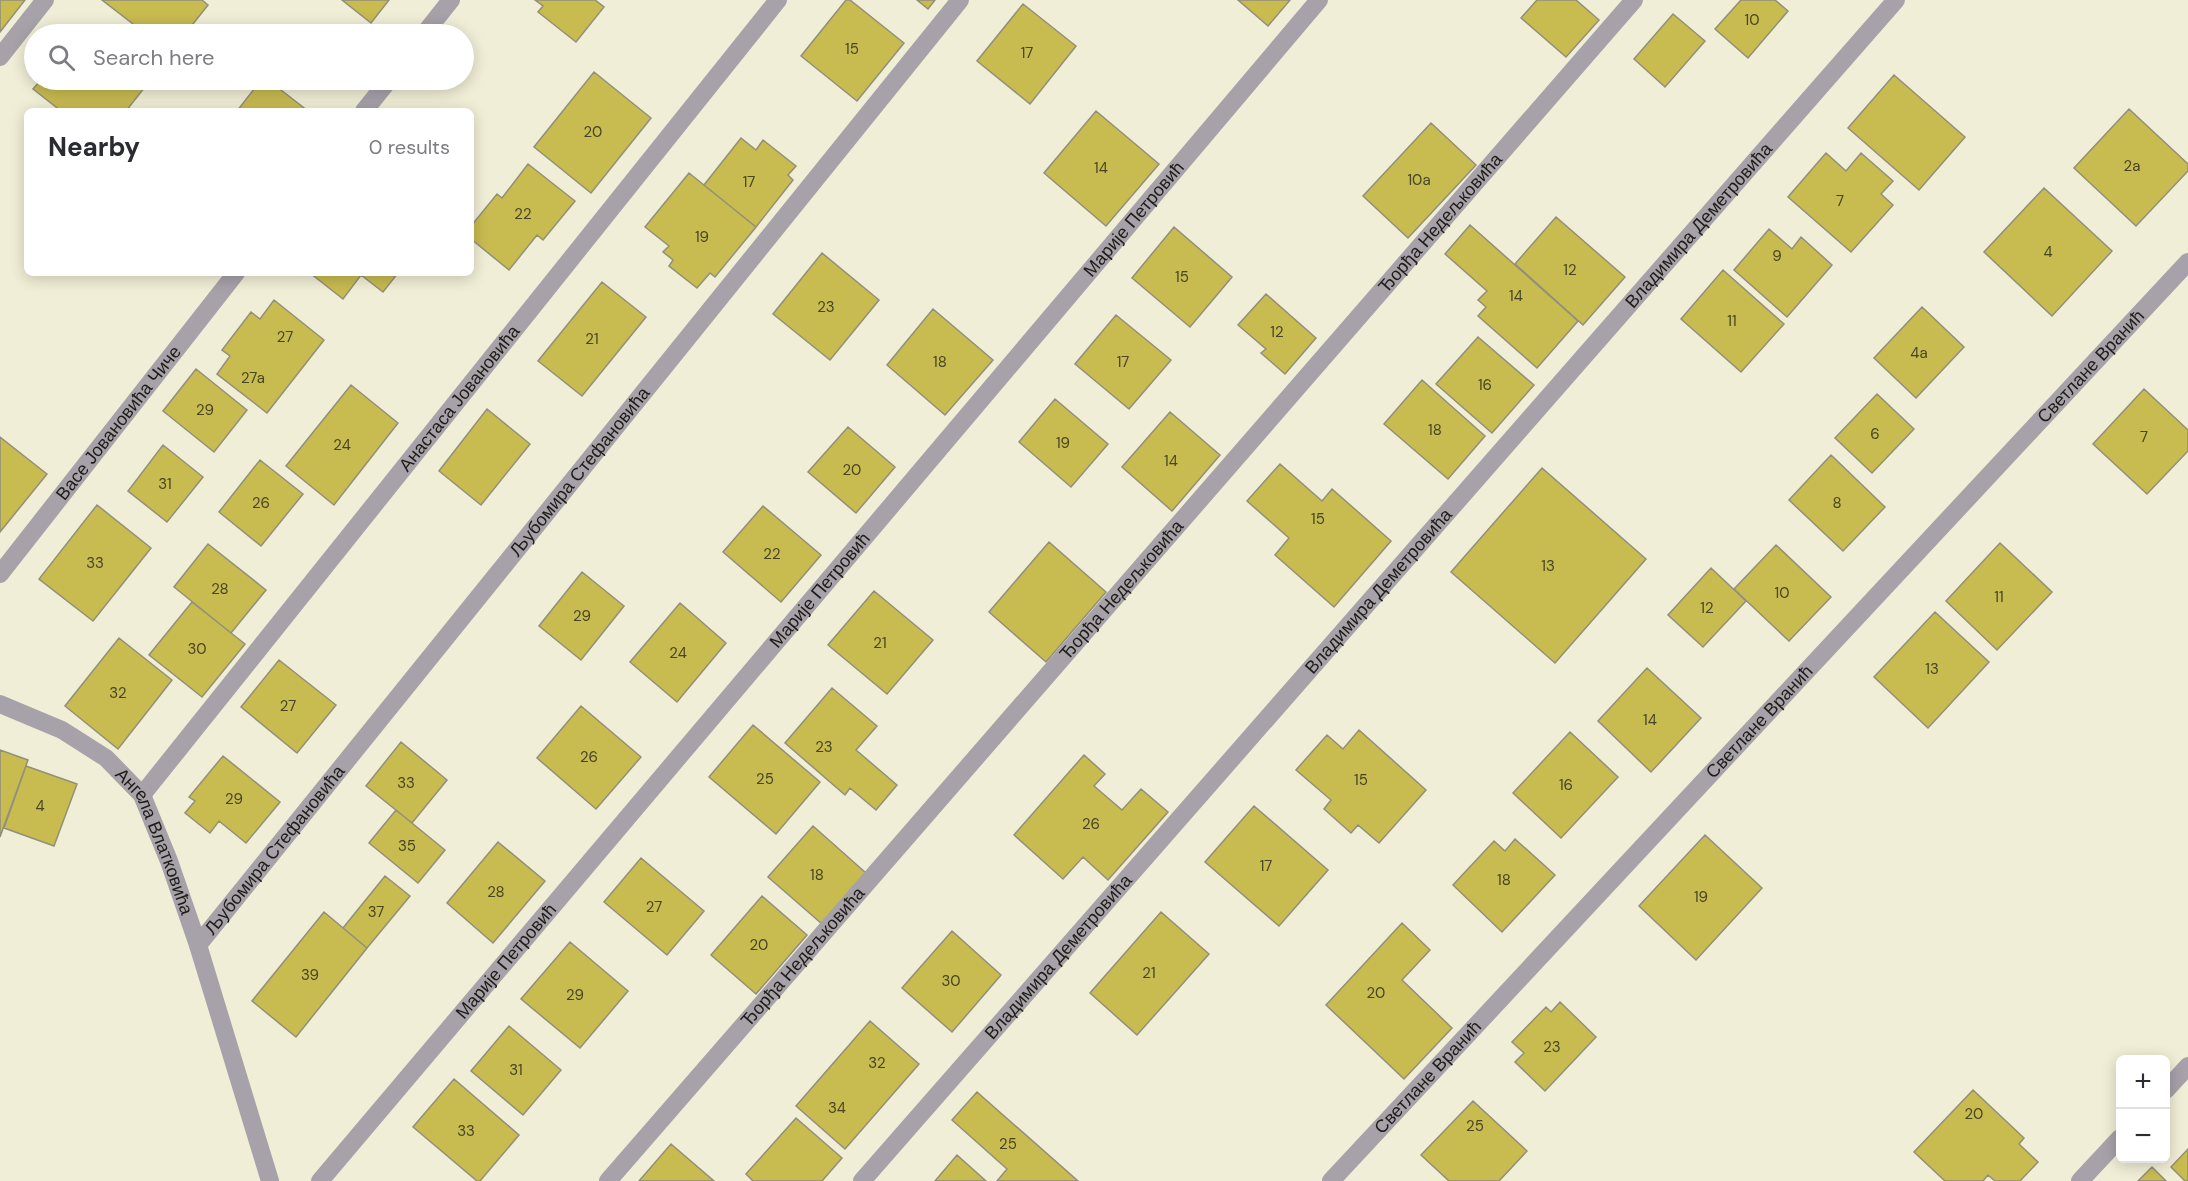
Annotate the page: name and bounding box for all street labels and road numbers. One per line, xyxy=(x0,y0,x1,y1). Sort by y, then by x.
street label: Владимира Деметровића xyxy=(1620,137,1778,313)
street label: Ђорђа Недељковића xyxy=(1373,147,1508,298)
street label: Марије Петровић xyxy=(1078,156,1190,282)
street label: Светлане Вранић xyxy=(2032,304,2150,428)
street label: Анастаса Јовановића xyxy=(393,319,526,476)
street label: Васе Јовановића Чиче xyxy=(50,341,187,505)
street label: Љубомира Стефановића xyxy=(504,381,656,561)
street label: Владимира Деметровића xyxy=(1299,503,1458,679)
street label: Ђорђа Недељковића xyxy=(1054,514,1189,665)
street label: Марије Петровић xyxy=(764,527,876,653)
street label: Светлане Вранић xyxy=(1700,660,1818,784)
street label: Љубомира Стефановића xyxy=(199,759,351,940)
street label: Ангела Влатковића xyxy=(110,763,199,919)
street label: Владимира Деметровића xyxy=(979,868,1138,1045)
street label: Ђорђа Недељковића xyxy=(735,881,871,1032)
street label: Марије Петровић xyxy=(450,898,562,1024)
street label: Светлане Вранић xyxy=(1369,1015,1487,1139)

